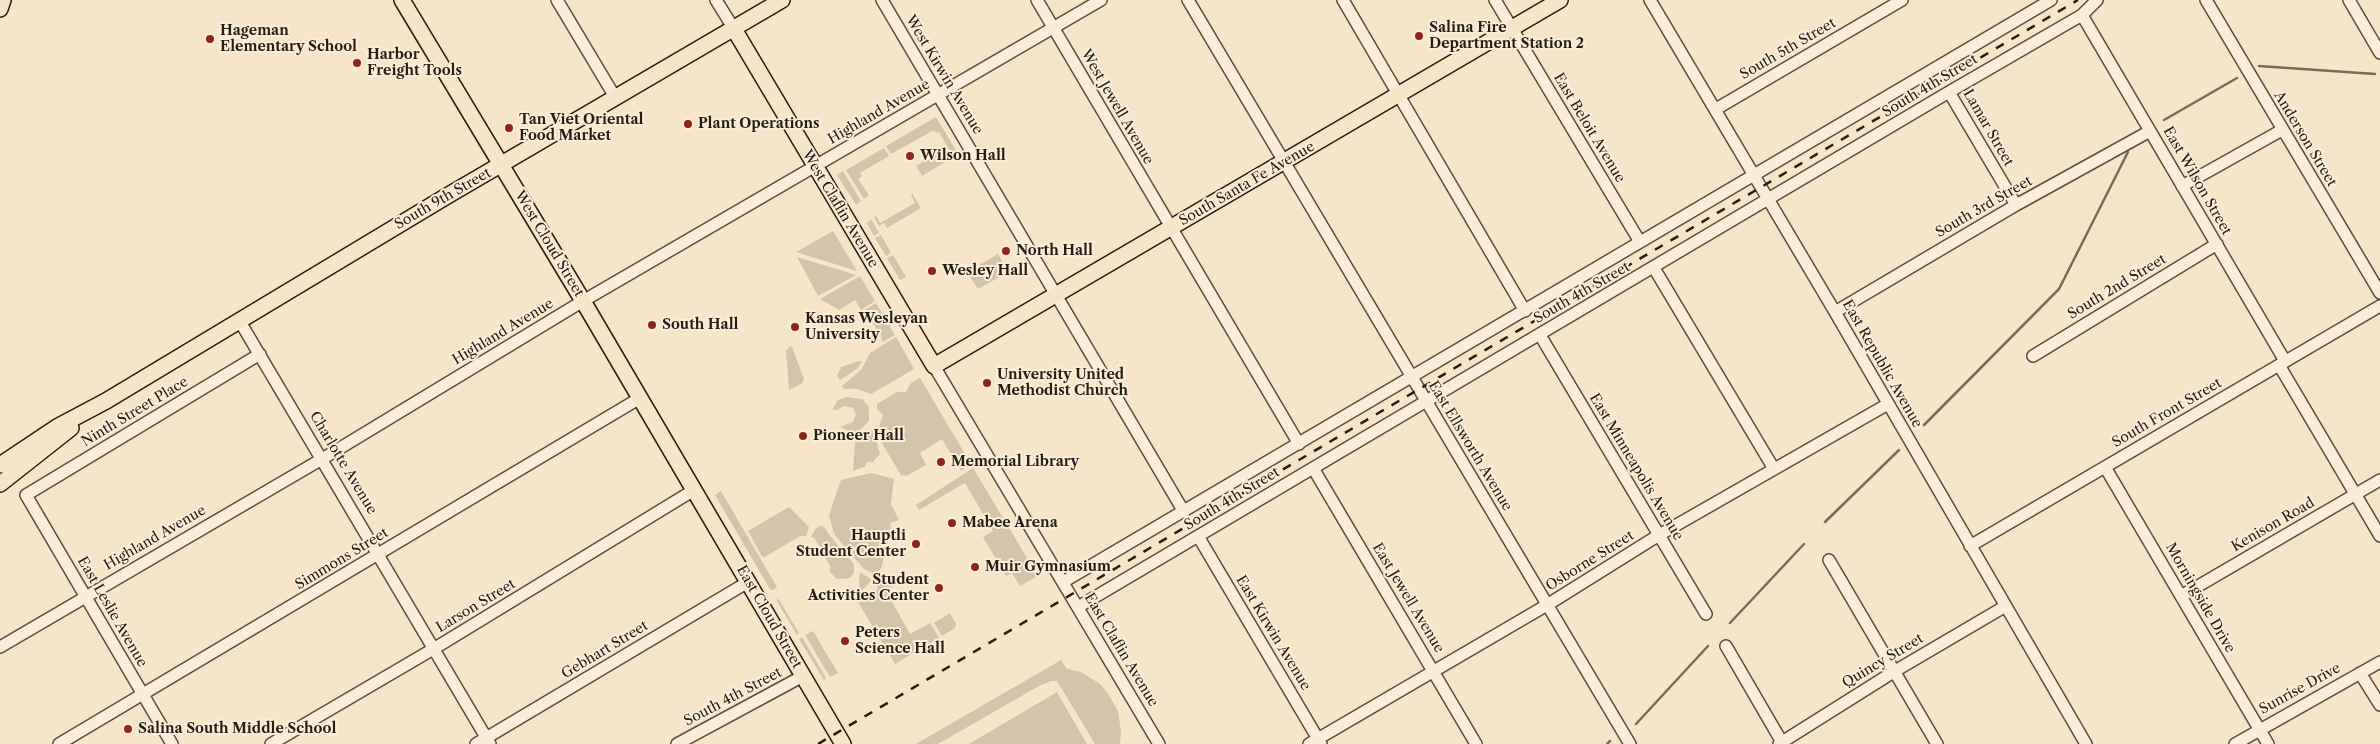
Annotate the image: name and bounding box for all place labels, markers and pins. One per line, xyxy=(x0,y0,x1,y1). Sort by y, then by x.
place label: Salina Fire Department Station 2 xyxy=(1429,20,1584,52)
place label: Hageman Elementary School xyxy=(220,23,357,56)
marker: Salina Fire Department Station 2 xyxy=(1413,30,1425,42)
marker: Hageman Elementary School xyxy=(204,33,216,45)
place label: Harbor Freight Tools xyxy=(367,47,462,80)
marker: Harbor Freight Tools xyxy=(351,57,363,69)
place label: Tan Viet Oriental Food Market xyxy=(519,112,644,144)
place label: Plant Operations xyxy=(698,116,820,132)
marker: Plant Operations xyxy=(682,118,694,130)
marker: Tan Viet Oriental Food Market xyxy=(503,122,515,134)
place label: Wilson Hall xyxy=(920,148,1006,164)
marker: Wilson Hall xyxy=(904,150,916,162)
place label: North Hall xyxy=(1016,243,1093,259)
marker: North Hall xyxy=(1000,245,1012,257)
place label: Wesley Hall xyxy=(942,263,1028,279)
marker: Wesley Hall xyxy=(926,265,938,277)
place label: Kansas Wesleyan University xyxy=(805,311,928,344)
place label: South Hall xyxy=(662,317,739,333)
marker: South Hall xyxy=(646,319,658,331)
marker: Kansas Wesleyan University xyxy=(789,321,801,333)
place label: University United Methodist Church xyxy=(997,367,1128,400)
marker: University United Methodist Church xyxy=(981,377,993,389)
place label: Pioneer Hall xyxy=(813,428,904,444)
marker: Pioneer Hall xyxy=(797,430,809,442)
place label: Memorial Library xyxy=(951,454,1079,470)
marker: Memorial Library xyxy=(935,456,947,468)
place label: Mabee Arena xyxy=(962,515,1058,531)
marker: Mabee Arena xyxy=(946,517,958,529)
place label: Hauptli Student Center xyxy=(796,528,906,560)
marker: Hauptli Student Center xyxy=(910,538,922,550)
place label: Muir Gymnasium xyxy=(985,559,1111,575)
marker: Muir Gymnasium xyxy=(969,561,981,573)
place label: Student Activities Center xyxy=(808,572,929,604)
marker: Student Activities Center xyxy=(933,582,945,594)
place label: Peters Science Hall xyxy=(855,625,945,658)
marker: Peters Science Hall xyxy=(839,635,851,647)
place label: Salina South Middle School xyxy=(138,721,336,737)
marker: Salina South Middle School xyxy=(122,723,134,735)

